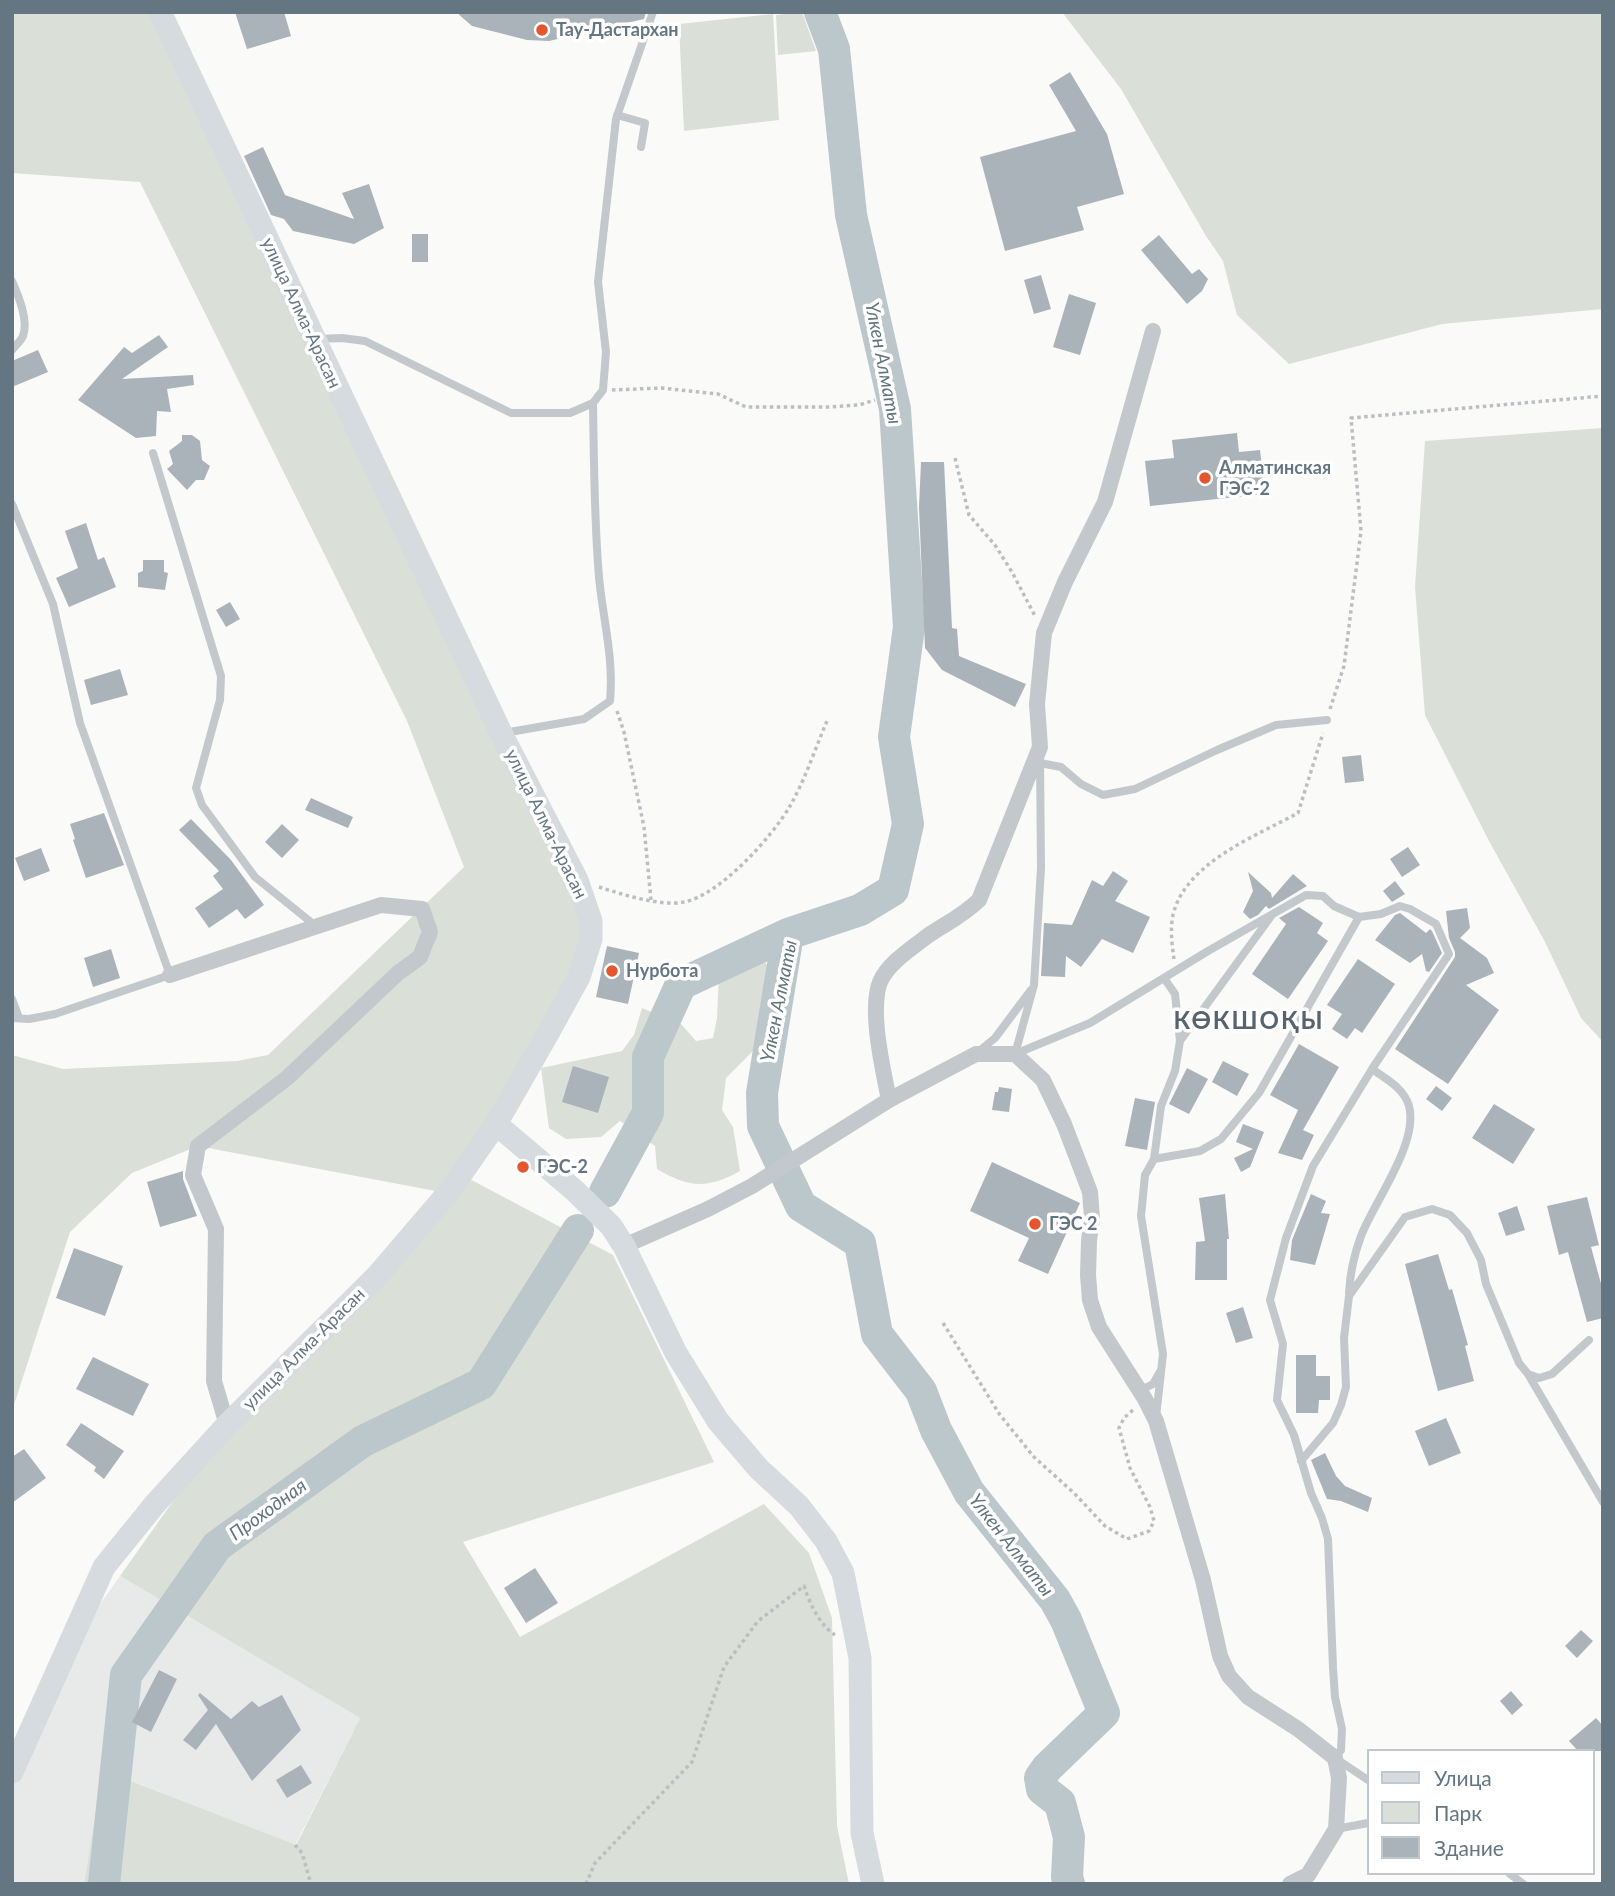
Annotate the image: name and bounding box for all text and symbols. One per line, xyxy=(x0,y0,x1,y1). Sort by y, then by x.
place label: Тау-Дастархан xyxy=(556,19,679,41)
marker: Тау-Дастархан xyxy=(534,22,550,38)
street label: улица Алма-Арасан xyxy=(257,234,345,392)
water label: Үлкен Алматы xyxy=(860,300,906,426)
place label: Алматинская ГЭС-2 xyxy=(1219,457,1331,500)
marker: Алматинская ГЭС-2 xyxy=(1197,470,1213,486)
street label: улица Алма-Арасан xyxy=(500,746,592,902)
water label: Үлкен Алматы xyxy=(756,938,802,1064)
place label: Нурбота xyxy=(626,960,698,982)
marker: Нурбота xyxy=(604,963,620,979)
district label: КӨКШОҚЫ xyxy=(1174,1007,1324,1035)
place label: ГЭС-2 xyxy=(537,1156,588,1178)
marker: ГЭС-2 xyxy=(515,1159,531,1175)
place label: ГЭС 2 xyxy=(1049,1213,1097,1235)
marker: ГЭС 2 xyxy=(1027,1216,1043,1232)
street label: улица Алма-Арасан xyxy=(238,1283,370,1415)
water label: Проходная xyxy=(225,1474,311,1546)
water label: Үлкен Алматы xyxy=(964,1489,1058,1601)
legend xyxy=(1366,1749,1594,1875)
text: Улица xyxy=(1434,1765,1492,1790)
text: Парк xyxy=(1434,1800,1482,1825)
text: Здание xyxy=(1434,1835,1504,1860)

